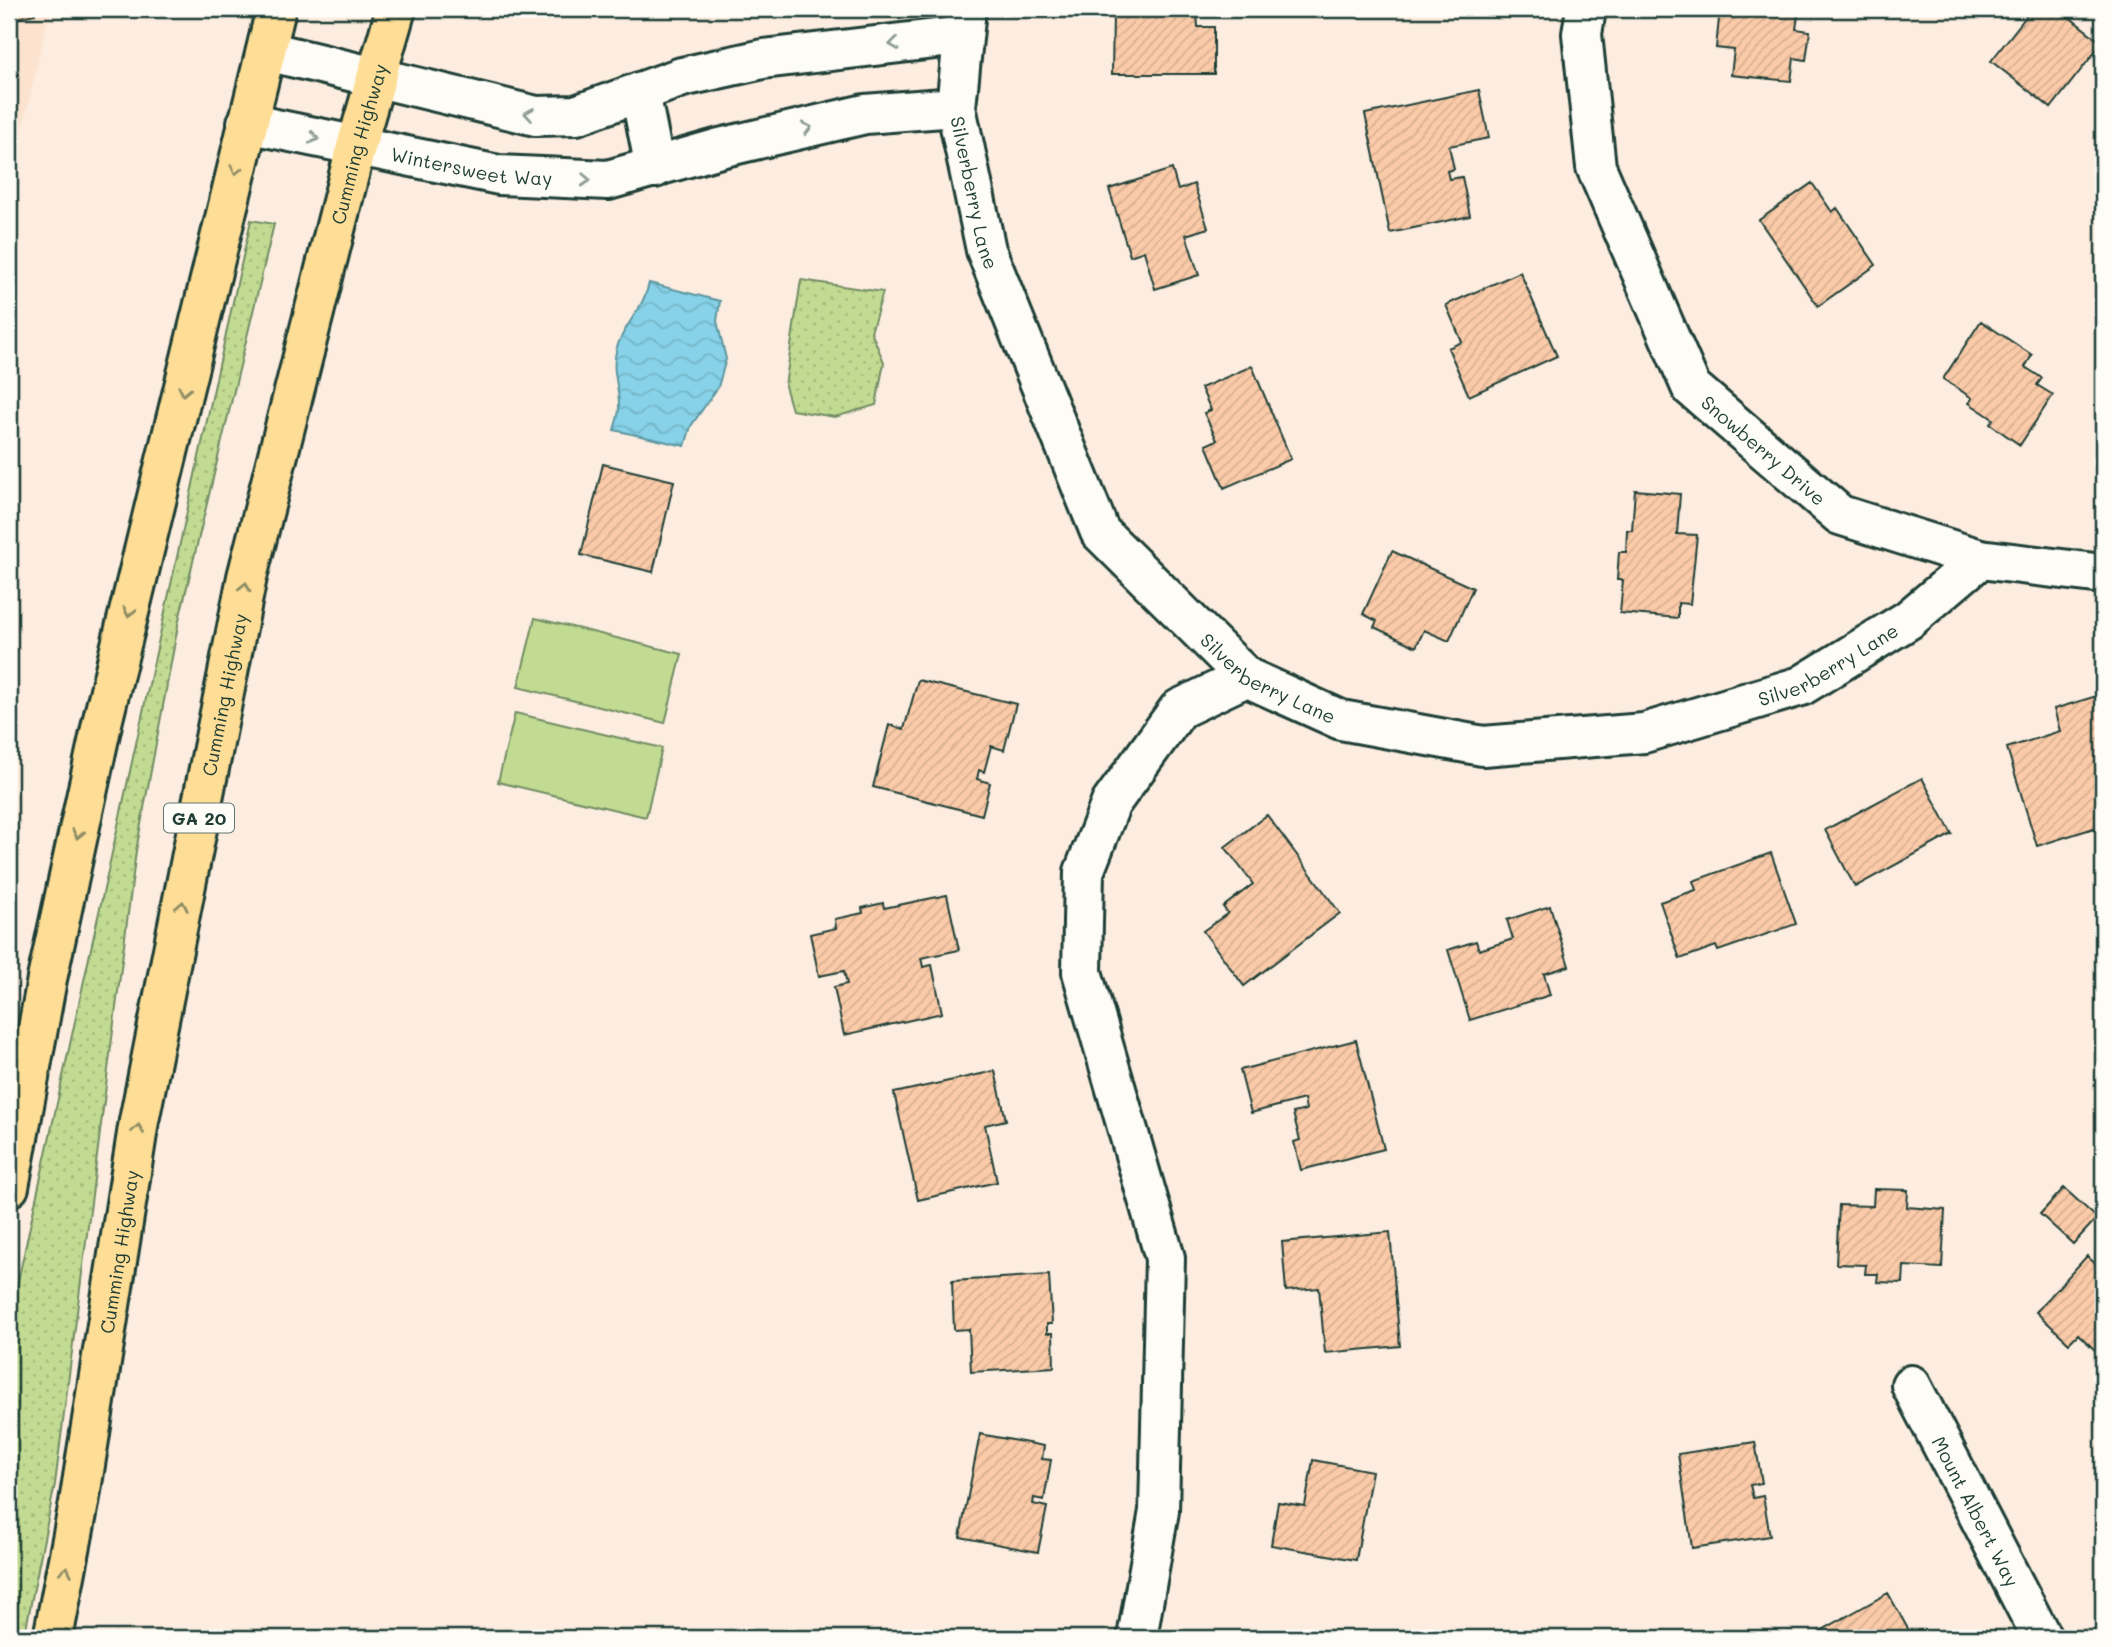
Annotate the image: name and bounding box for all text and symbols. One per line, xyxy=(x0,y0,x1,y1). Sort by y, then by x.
one-way arrow xyxy=(888,36,899,51)
street label: Cumming Highway xyxy=(324,61,392,227)
one-way arrow xyxy=(523,107,535,122)
street label: Silverberry Lane xyxy=(946,114,1005,273)
one-way arrow xyxy=(801,122,813,136)
one-way arrow xyxy=(308,129,320,144)
street label: Wintersweet Way xyxy=(389,141,553,190)
one-way arrow xyxy=(230,164,244,176)
one-way arrow xyxy=(581,172,592,187)
one-way arrow xyxy=(177,385,192,397)
street label: Snowberry Drive xyxy=(1697,389,1832,510)
one-way arrow xyxy=(236,581,251,593)
one-way arrow xyxy=(123,606,137,618)
street label: Cumming Highway xyxy=(195,611,252,778)
street label: Silverberry Lane xyxy=(1755,617,1902,711)
street label: Silverberry Lane xyxy=(1196,627,1340,729)
road number: GA 20 xyxy=(164,804,234,832)
one-way arrow xyxy=(72,828,87,840)
one-way arrow xyxy=(173,900,188,912)
one-way arrow xyxy=(130,1123,145,1135)
street label: Cumming Highway xyxy=(93,1168,144,1335)
street label: Mount Albert Way xyxy=(1927,1432,2026,1591)
one-way arrow xyxy=(58,1565,73,1577)

